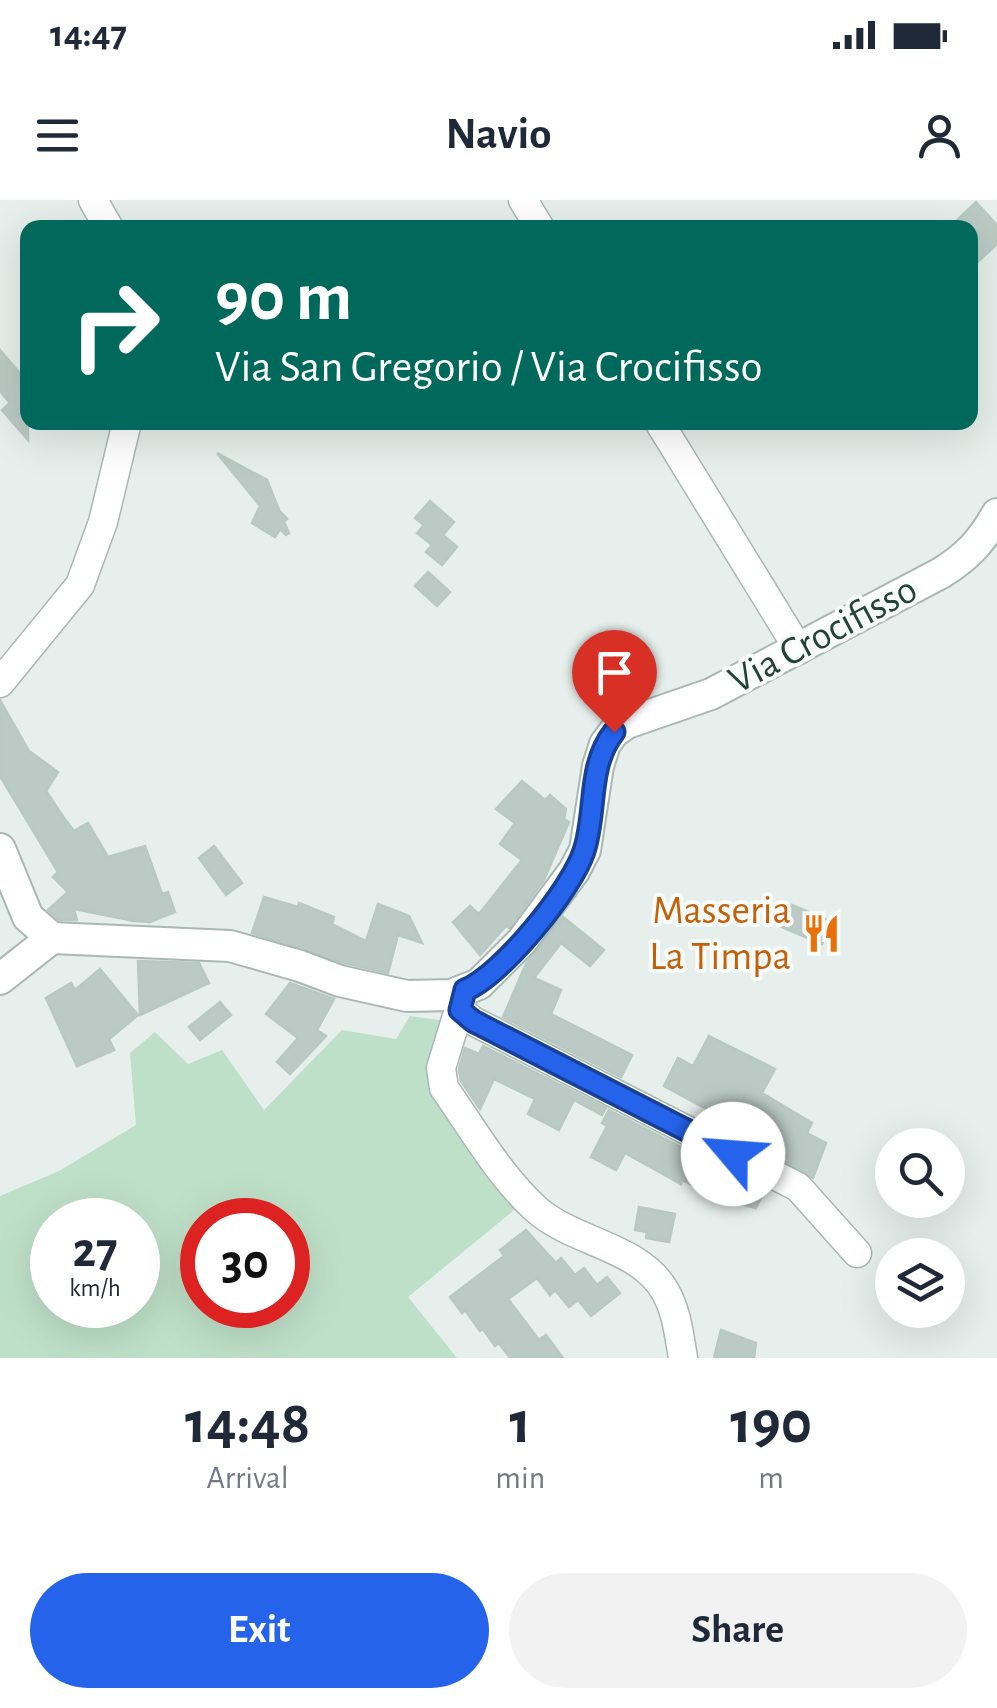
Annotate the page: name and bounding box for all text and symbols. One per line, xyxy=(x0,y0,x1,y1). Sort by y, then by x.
text: 14:47 xyxy=(50,16,127,54)
icon: menu xyxy=(30,108,85,163)
icon: person xyxy=(912,108,967,163)
text: Navio xyxy=(446,112,551,157)
icon: right xyxy=(50,260,180,390)
text: 90 m xyxy=(215,263,352,333)
text: Via San Gregorio / Via Crocifisso xyxy=(215,345,763,390)
street label: Via Crocifisso xyxy=(723,569,923,701)
pin xyxy=(572,630,657,733)
icon: arrive xyxy=(587,645,642,700)
place label: Masseria La Timpa xyxy=(649,891,791,977)
restaurant icon: Masseria La Timpa xyxy=(800,913,842,955)
position arrow xyxy=(681,1102,785,1206)
map controls xyxy=(875,1128,965,1328)
button: search xyxy=(875,1128,965,1218)
speed limit sign: 30 xyxy=(180,1198,310,1328)
text: 27 xyxy=(72,1226,118,1276)
button: layers xyxy=(875,1238,965,1328)
text: km/h xyxy=(69,1276,121,1301)
text: 14:48 xyxy=(185,1394,310,1454)
text: 1 xyxy=(509,1394,531,1454)
text: 190 xyxy=(730,1394,812,1454)
text: Arrival xyxy=(207,1462,289,1494)
text: min xyxy=(495,1462,545,1494)
text: m xyxy=(758,1462,784,1494)
button: Exit xyxy=(30,1573,489,1688)
button: Share xyxy=(509,1573,967,1688)

